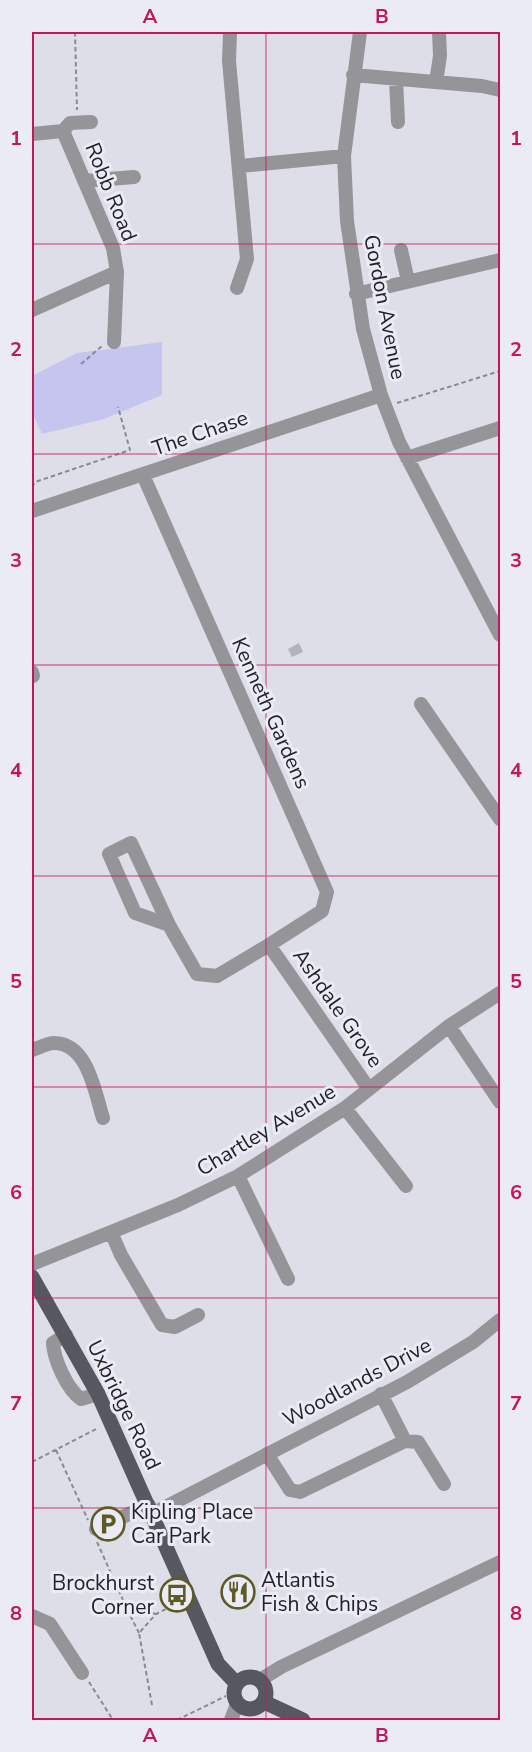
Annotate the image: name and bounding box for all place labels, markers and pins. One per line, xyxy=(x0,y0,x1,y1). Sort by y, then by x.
place label: Kipling Place Car Park xyxy=(131,1498,253,1550)
parking icon: Kipling Place Car Park xyxy=(90,1506,126,1542)
place label: Atlantis Fish & Chips xyxy=(261,1566,378,1618)
place label: Brockhurst Corner xyxy=(52,1569,155,1621)
restaurant icon: Atlantis Fish & Chips xyxy=(220,1574,256,1610)
bus stop icon: Brockhurst Corner xyxy=(159,1577,195,1613)

